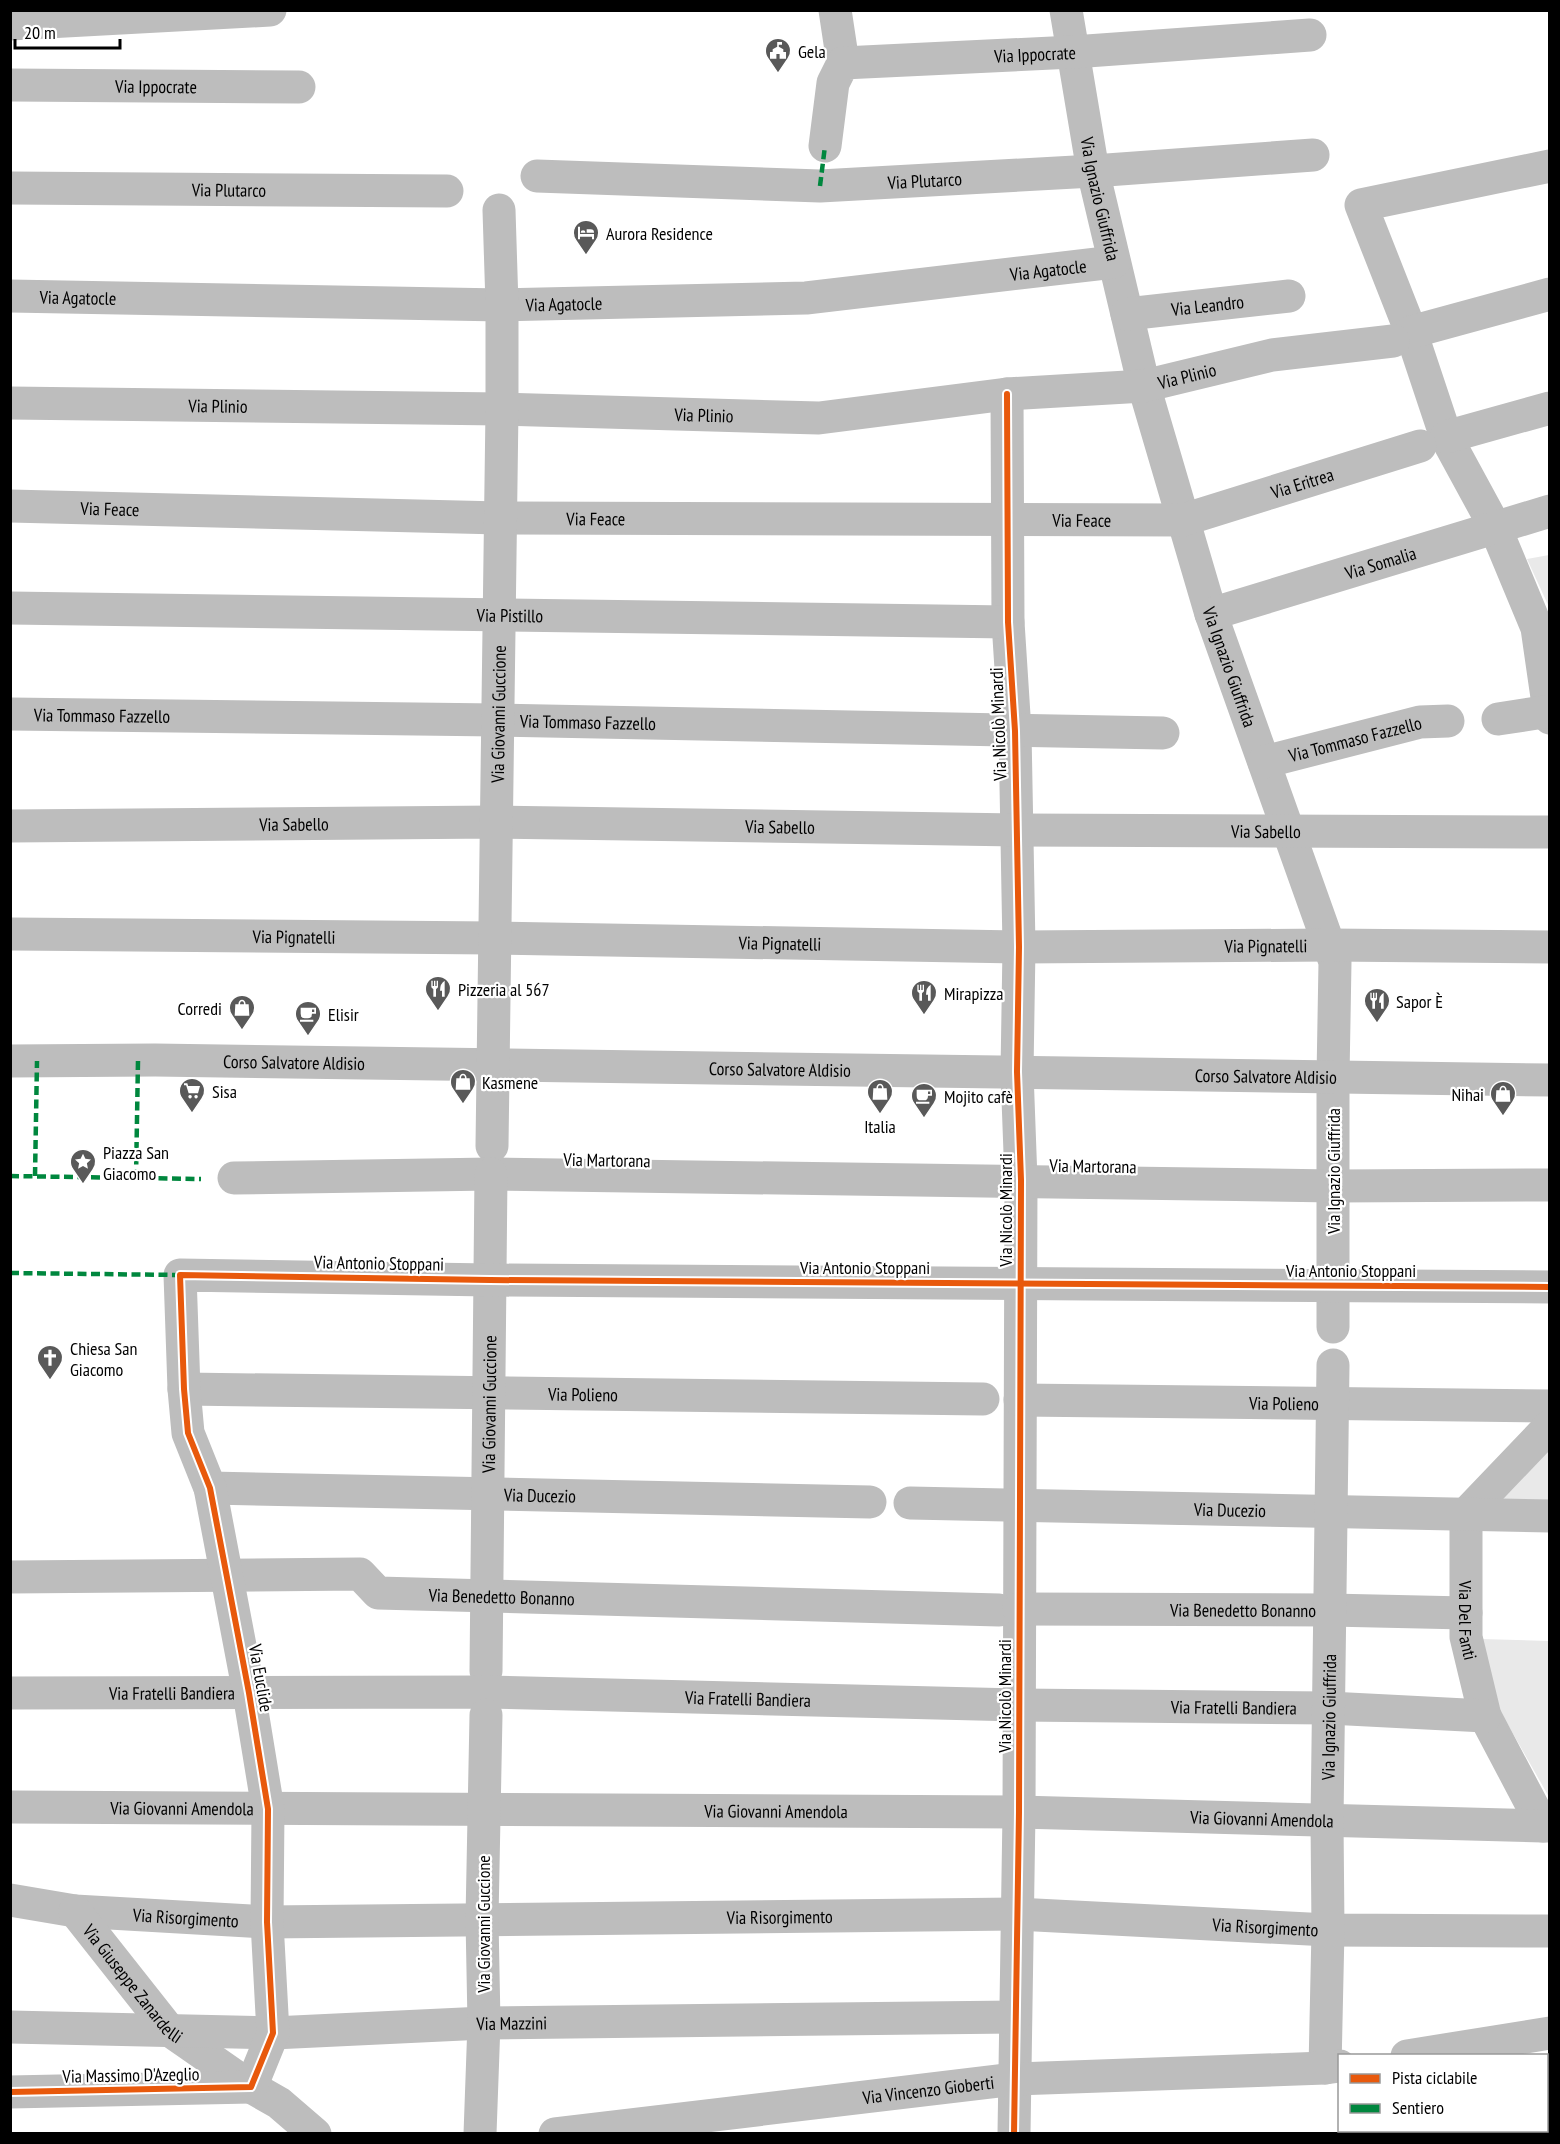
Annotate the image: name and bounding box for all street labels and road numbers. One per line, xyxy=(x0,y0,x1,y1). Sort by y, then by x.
street label: Via Ippocrate xyxy=(993,40,1076,67)
street label: Via Ippocrate xyxy=(114,74,197,98)
street label: Via Ignazio Giuffrida xyxy=(1076,134,1125,263)
street label: Via Plutarco xyxy=(886,167,963,194)
street label: Via Plutarco xyxy=(191,178,266,201)
street label: Via Agatocle xyxy=(1008,254,1088,286)
street label: Via Agatocle xyxy=(38,285,117,309)
street label: Via Leandro xyxy=(1169,290,1245,321)
street label: Via Agatocle xyxy=(524,291,603,316)
street label: Via Plinio xyxy=(1154,357,1218,394)
street label: Via Plinio xyxy=(187,394,248,417)
street label: Via Plinio xyxy=(673,402,734,427)
street label: Via Eritrea xyxy=(1267,462,1336,504)
street label: Via Feace xyxy=(79,496,140,521)
street label: Via Feace xyxy=(565,507,625,530)
street label: Via Feace xyxy=(1051,508,1111,531)
street label: Via Somalia xyxy=(1341,541,1419,584)
street label: Via Pistillo xyxy=(476,603,544,627)
street label: Via Ignazio Giuffrida xyxy=(1198,603,1262,730)
street label: Via Giovanni Guccione xyxy=(485,645,510,784)
street label: Via Nicolò Minardi xyxy=(985,667,1012,782)
street label: Via Tommaso Fazzello xyxy=(33,703,170,727)
street label: Via Tommaso Fazzello xyxy=(519,709,656,735)
street label: Via Tommaso Fazzello xyxy=(1285,711,1424,767)
street label: Via Sabello xyxy=(258,812,329,835)
street label: Via Sabello xyxy=(744,814,815,838)
street label: Via Sabello xyxy=(1230,819,1301,843)
street label: Via Pignatelli xyxy=(252,924,335,948)
street label: Via Pignatelli xyxy=(737,931,822,955)
street label: Via Pignatelli xyxy=(1223,934,1307,957)
street label: Corso Salvatore Aldisio xyxy=(223,1049,365,1075)
street label: Corso Salvatore Aldisio xyxy=(709,1056,851,1081)
street label: Corso Salvatore Aldisio xyxy=(1195,1063,1337,1088)
street label: Via Ignazio Giuffrida xyxy=(1322,1108,1345,1235)
street label: Via Martorana xyxy=(562,1148,651,1172)
street label: Via Nicolò Minardi xyxy=(994,1153,1017,1268)
street label: Via Martorana xyxy=(1048,1154,1137,1178)
street label: Via Antonio Stoppani xyxy=(313,1250,444,1276)
street label: Via Antonio Stoppani xyxy=(799,1256,930,1279)
street label: Via Antonio Stoppani xyxy=(1285,1259,1416,1282)
street label: Via Giovanni Guccione xyxy=(476,1335,501,1474)
street label: Via Polieno xyxy=(547,1382,618,1406)
street label: Via Polieno xyxy=(1248,1391,1319,1415)
street label: Via Ducezio xyxy=(503,1483,576,1507)
street label: Via Ducezio xyxy=(1193,1497,1266,1522)
street label: Via Del Fanti xyxy=(1455,1580,1483,1662)
street label: Via Benedetto Bonanno xyxy=(427,1583,575,1610)
street label: Via Benedetto Bonanno xyxy=(1169,1598,1316,1621)
street label: Via Nicolò Minardi xyxy=(993,1639,1016,1754)
street label: Via Euclide xyxy=(244,1641,278,1714)
street label: Via Ignazio Giuffrida xyxy=(1316,1654,1341,1781)
street label: Via Fratelli Bandiera xyxy=(108,1681,235,1704)
street label: Via Fratelli Bandiera xyxy=(684,1685,811,1711)
street label: Via Fratelli Bandiera xyxy=(1170,1695,1297,1719)
street label: Via Giovanni Amendola xyxy=(109,1796,254,1820)
street label: Via Giovanni Amendola xyxy=(703,1799,848,1823)
street label: Via Giovanni Amendola xyxy=(1189,1805,1334,1832)
street label: Via Giovanni Guccione xyxy=(472,1855,495,1994)
street label: Via Risorgimento xyxy=(131,1903,240,1932)
street label: Via Risorgimento xyxy=(726,1904,833,1929)
street label: Via Risorgimento xyxy=(1211,1913,1319,1941)
street label: Via Giuseppe Zanardelli xyxy=(78,1919,188,2048)
street label: Via Mazzini xyxy=(475,2011,547,2035)
street label: Via Massimo D'Azeglio xyxy=(61,2062,200,2088)
street label: Via Vincenzo Gioberti xyxy=(860,2070,995,2109)

